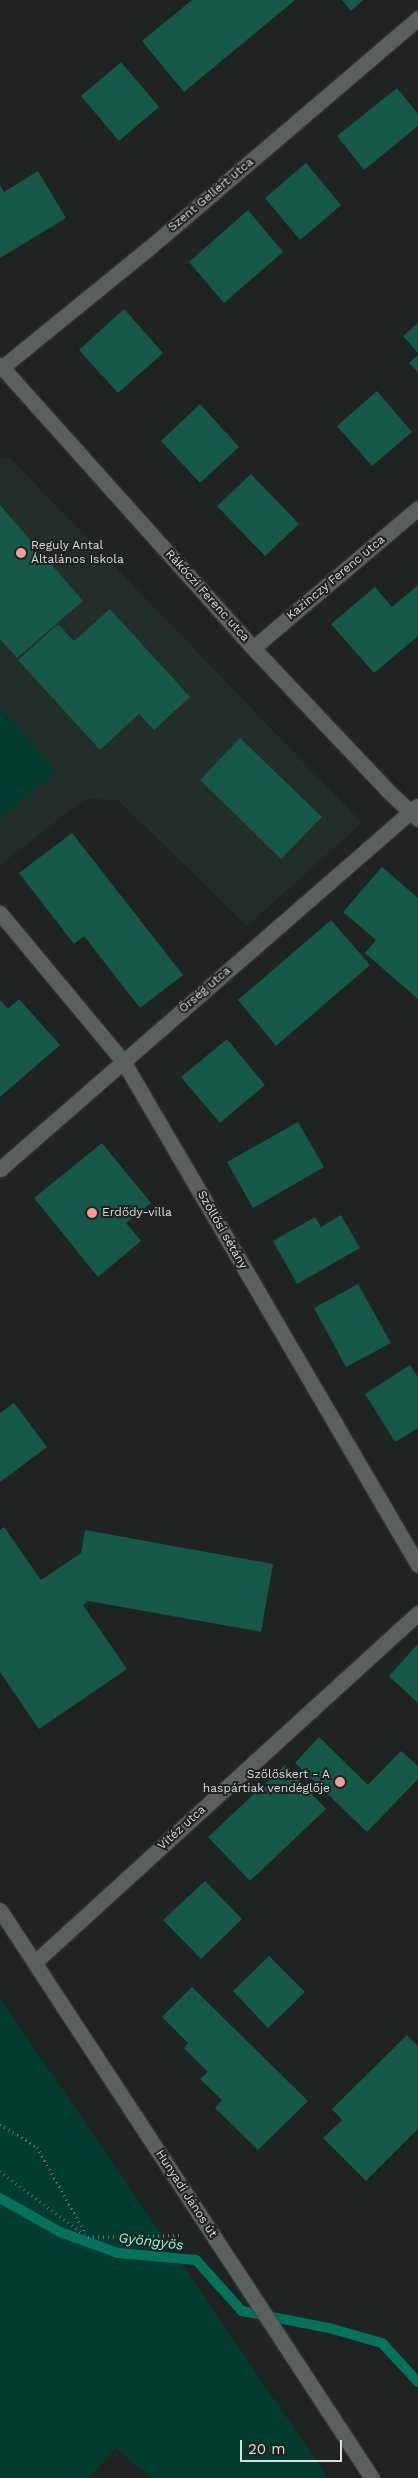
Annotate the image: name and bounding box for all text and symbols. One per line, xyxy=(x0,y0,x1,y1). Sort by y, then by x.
street label: Szent Gellért utca xyxy=(165,155,257,235)
street label: Kazinczy Ferenc utca xyxy=(284,533,388,623)
place label: Reguly Antal Általános Iskola xyxy=(31,539,124,567)
marker: Reguly Antal Általános Iskola xyxy=(15,547,27,559)
street label: Rákóczi Ferenc utca xyxy=(162,547,252,645)
street label: Őrség utca xyxy=(176,964,234,1016)
street label: Szőllősi sétány xyxy=(194,1188,250,1272)
place label: Erdődy-villa xyxy=(102,1206,172,1220)
marker: Erdődy-villa xyxy=(86,1207,98,1219)
place label: Szőlőskert - A haspártiak vendéglője xyxy=(202,1768,330,1796)
marker: Szőlőskert - A haspártiak vendéglője xyxy=(334,1776,346,1788)
street label: Vitéz utca xyxy=(155,1803,209,1853)
street label: Hunyadi János út xyxy=(152,2147,220,2241)
water label: Gyöngyös xyxy=(118,2229,184,2253)
scale bar xyxy=(243,2430,346,2462)
text: 20 m xyxy=(248,2440,286,2458)

